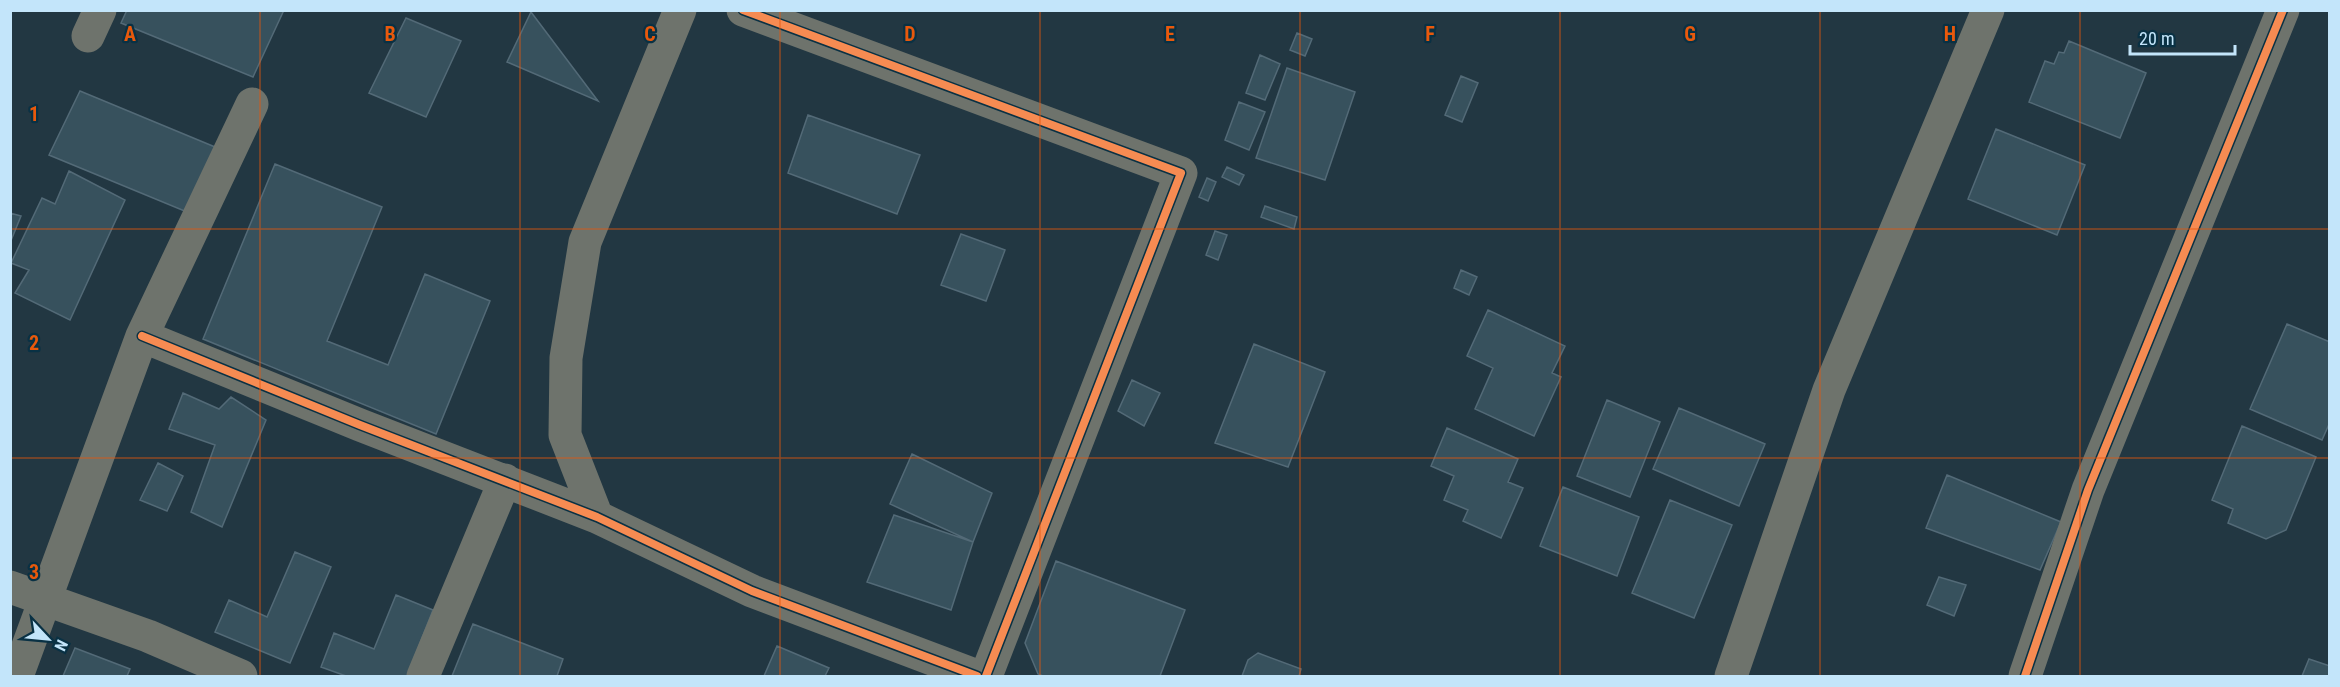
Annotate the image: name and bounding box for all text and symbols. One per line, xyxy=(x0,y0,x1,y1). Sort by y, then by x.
scale bar xyxy=(2130,18,2235,56)
text: A xyxy=(124,22,136,46)
text: B xyxy=(384,22,396,46)
text: C xyxy=(644,22,656,46)
text: D xyxy=(904,22,916,46)
text: E xyxy=(1165,22,1175,46)
text: F xyxy=(1425,22,1435,46)
text: G xyxy=(1684,22,1696,46)
text: H xyxy=(1944,22,1956,46)
text: 20 m xyxy=(2139,28,2174,49)
text: 1 xyxy=(29,102,39,126)
text: 2 xyxy=(29,331,39,355)
text: 3 xyxy=(29,560,39,584)
north arrow xyxy=(18,609,78,669)
text: N xyxy=(50,637,72,654)

